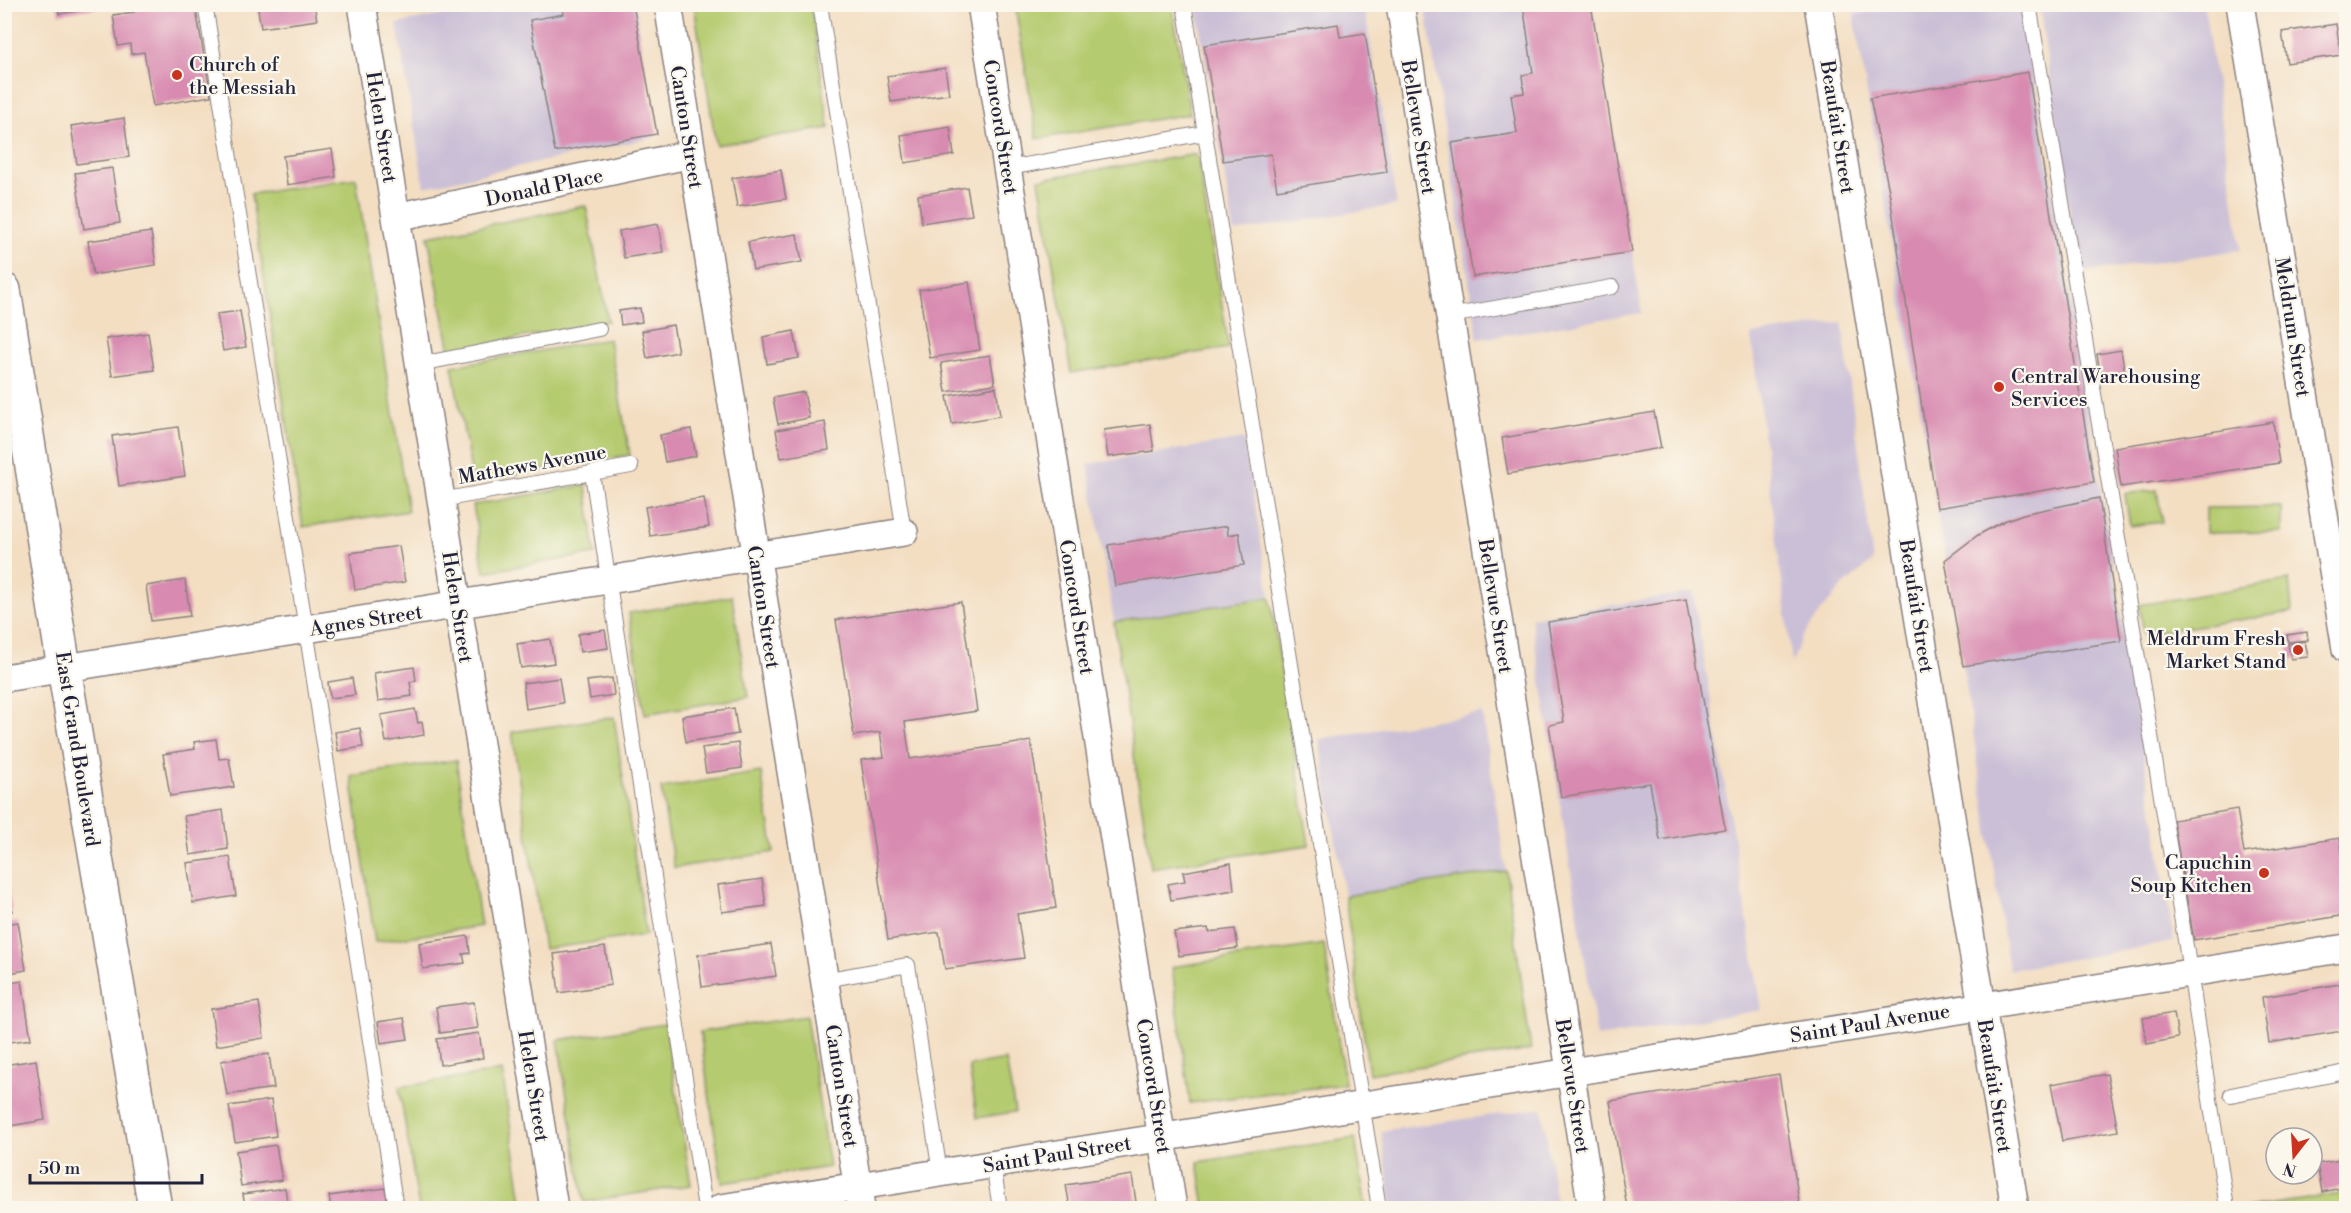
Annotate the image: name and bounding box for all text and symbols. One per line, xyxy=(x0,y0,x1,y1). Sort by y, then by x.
place label: Church of the Messiah xyxy=(189,53,296,101)
street label: Bellevue Street xyxy=(1394,57,1440,196)
street label: Concord Street xyxy=(976,58,1023,197)
street label: Beaufait Street xyxy=(1813,58,1859,196)
street label: Canton Street xyxy=(663,64,708,191)
marker: Church of the Messiah xyxy=(170,68,184,82)
street label: Helen Street xyxy=(359,70,402,185)
street label: Donald Place xyxy=(483,164,606,213)
street label: Meldrum Street xyxy=(2268,255,2315,399)
place label: Central Warehousing Services xyxy=(2011,365,2201,413)
marker: Central Warehousing Services xyxy=(1992,380,2006,394)
street label: Mathews Avenue xyxy=(456,440,608,491)
street label: Bellevue Street xyxy=(1471,536,1517,675)
street label: Beaufait Street xyxy=(1892,537,1938,675)
street label: Concord Street xyxy=(1052,538,1099,677)
street label: Canton Street xyxy=(740,544,785,671)
street label: Helen Street xyxy=(435,550,478,665)
street label: Agnes Street xyxy=(307,600,424,643)
place label: Meldrum Fresh Market Stand xyxy=(2147,627,2287,675)
marker: Meldrum Fresh Market Stand xyxy=(2291,643,2305,657)
street label: East Grand Boulevard xyxy=(49,650,104,849)
place label: Capuchin Soup Kitchen xyxy=(2131,851,2252,899)
marker: Capuchin Soup Kitchen xyxy=(2257,866,2271,880)
street label: Saint Paul Avenue xyxy=(1789,1000,1952,1049)
street label: Bellevue Street xyxy=(1548,1016,1594,1155)
street label: Concord Street xyxy=(1129,1017,1176,1156)
street label: Beaufait Street xyxy=(1970,1017,2016,1155)
street label: Canton Street xyxy=(818,1023,863,1150)
street label: Helen Street xyxy=(511,1029,554,1144)
north arrow xyxy=(2264,1126,2324,1186)
street label: Saint Paul Street xyxy=(981,1131,1133,1180)
scale bar xyxy=(30,1147,202,1185)
text: 50 m xyxy=(39,1157,81,1180)
text: N xyxy=(2281,1158,2299,1181)

